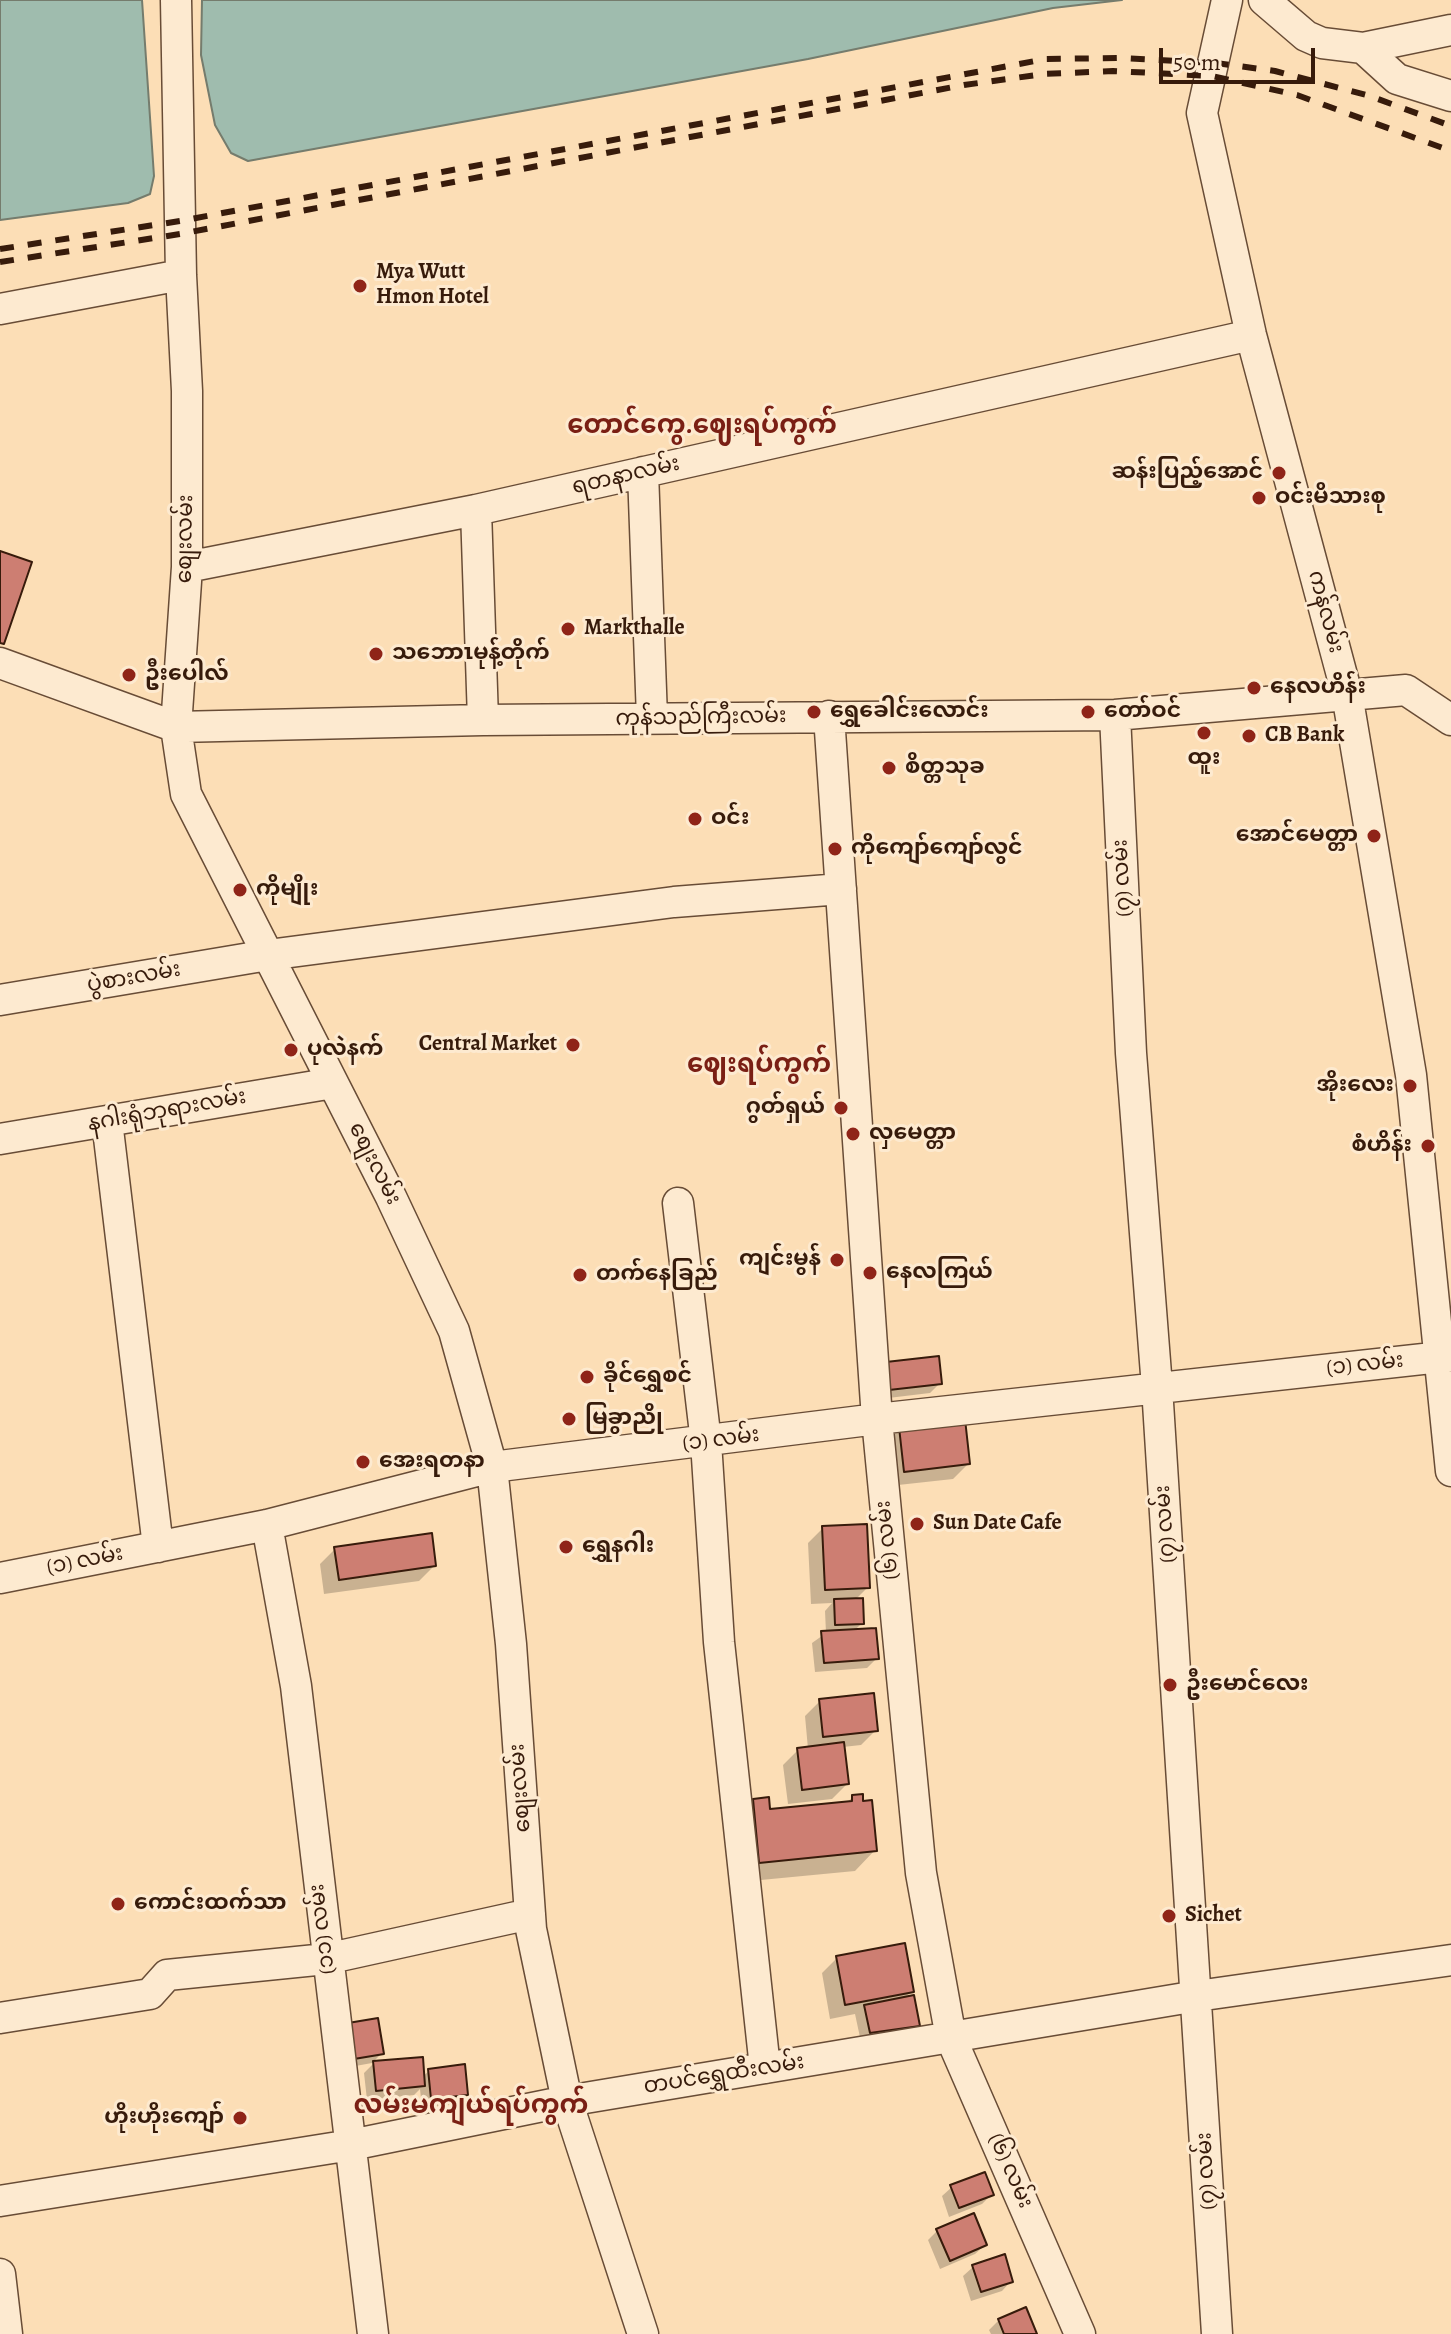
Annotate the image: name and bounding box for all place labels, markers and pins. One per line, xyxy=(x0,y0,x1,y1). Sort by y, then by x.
place label: Mya Wutt Hmon Hotel xyxy=(376,260,489,312)
marker: Mya Wutt Hmon Hotel xyxy=(351,277,369,295)
place label: ဆန်းပြည့်အောင် xyxy=(1111,460,1263,486)
marker: ဆန်းပြည့်အောင် xyxy=(1270,464,1288,482)
place label: ဝင်းမိသားစု xyxy=(1275,485,1386,511)
marker: ဝင်းမိသားစု xyxy=(1250,489,1268,507)
place label: Markthalle xyxy=(584,616,685,642)
marker: Markthalle xyxy=(559,620,577,638)
place label: သဘောၤမုန့်တိုက် xyxy=(392,641,550,667)
marker: သဘောၤမုန့်တိုက် xyxy=(367,645,385,663)
place label: ဦးပေါလ် xyxy=(145,662,229,688)
marker: ဦးပေါလ် xyxy=(120,666,138,684)
place label: နေလဟိန်း xyxy=(1270,675,1366,701)
marker: နေလဟိန်း xyxy=(1245,679,1263,697)
place label: ရွှေခေါင်းလောင်း xyxy=(830,699,989,725)
place label: တော်ဝင် xyxy=(1104,699,1181,725)
marker: ရွှေခေါင်းလောင်း xyxy=(805,703,823,721)
marker: တော်ဝင် xyxy=(1079,703,1097,721)
place label: CB Bank xyxy=(1265,723,1344,749)
marker: ထူး xyxy=(1195,724,1213,742)
marker: CB Bank xyxy=(1240,727,1258,745)
place label: ထူး xyxy=(1188,746,1220,772)
place label: စိတ္တသုခ xyxy=(905,755,985,781)
marker: စိတ္တသုခ xyxy=(880,759,898,777)
place label: ဝင်း xyxy=(711,806,749,832)
marker: ဝင်း xyxy=(686,810,704,828)
place label: အောင်မေတ္တာ xyxy=(1236,823,1358,849)
marker: အောင်မေတ္တာ xyxy=(1365,827,1383,845)
place label: ကိုကျော်ကျော်လွင် xyxy=(851,836,1023,862)
marker: ကိုကျော်ကျော်လွင် xyxy=(826,840,844,858)
place label: ကိုမျိုး xyxy=(256,877,318,903)
marker: ကိုမျိုး xyxy=(231,881,249,899)
place label: Central Market xyxy=(419,1032,557,1058)
marker: Central Market xyxy=(564,1036,582,1054)
place label: ပုလဲနက် xyxy=(307,1037,384,1063)
marker: ပုလဲနက် xyxy=(282,1041,300,1059)
place label: အိုးလေး xyxy=(1317,1073,1394,1099)
marker: အိုးလေး xyxy=(1401,1077,1419,1095)
place label: ဂွတ်ရှယ် xyxy=(746,1095,825,1121)
marker: ဂွတ်ရှယ် xyxy=(832,1099,850,1117)
place label: လှမေတ္တာ xyxy=(869,1121,956,1147)
marker: လှမေတ္တာ xyxy=(844,1125,862,1143)
place label: စံဟိန်း xyxy=(1351,1133,1412,1159)
marker: စံဟိန်း xyxy=(1419,1137,1437,1155)
place label: ကျင်းမွန် xyxy=(739,1247,821,1273)
marker: ကျင်းမွန် xyxy=(828,1251,846,1269)
place label: နေလကြယ် xyxy=(886,1260,993,1286)
place label: တက်နေခြည် xyxy=(596,1262,718,1288)
marker: နေလကြယ် xyxy=(861,1264,879,1282)
marker: တက်နေခြည် xyxy=(571,1266,589,1284)
place label: ခိုင်ရွှေစင် xyxy=(603,1364,692,1390)
marker: ခိုင်ရွှေစင် xyxy=(578,1368,596,1386)
place label: မြခွာညို xyxy=(585,1406,663,1432)
marker: မြခွာညို xyxy=(560,1410,578,1428)
place label: အေးရတနာ xyxy=(379,1449,485,1475)
marker: အေးရတနာ xyxy=(354,1453,372,1471)
place label: Sun Date Cafe xyxy=(933,1511,1062,1537)
marker: Sun Date Cafe xyxy=(908,1515,926,1533)
place label: ရွှေနဂါး xyxy=(582,1534,654,1560)
marker: ရွှေနဂါး xyxy=(557,1538,575,1556)
place label: ဦးမောင်လေး xyxy=(1186,1672,1309,1698)
marker: ဦးမောင်လေး xyxy=(1161,1676,1179,1694)
place label: ကောင်းထက်သာ xyxy=(134,1891,287,1917)
marker: ကောင်းထက်သာ xyxy=(109,1895,127,1913)
place label: Sichet xyxy=(1185,1903,1242,1929)
marker: Sichet xyxy=(1160,1907,1178,1925)
place label: ဟိုးဟိုးကျော် xyxy=(104,2105,224,2131)
marker: ဟိုးဟိုးကျော် xyxy=(231,2109,249,2127)

